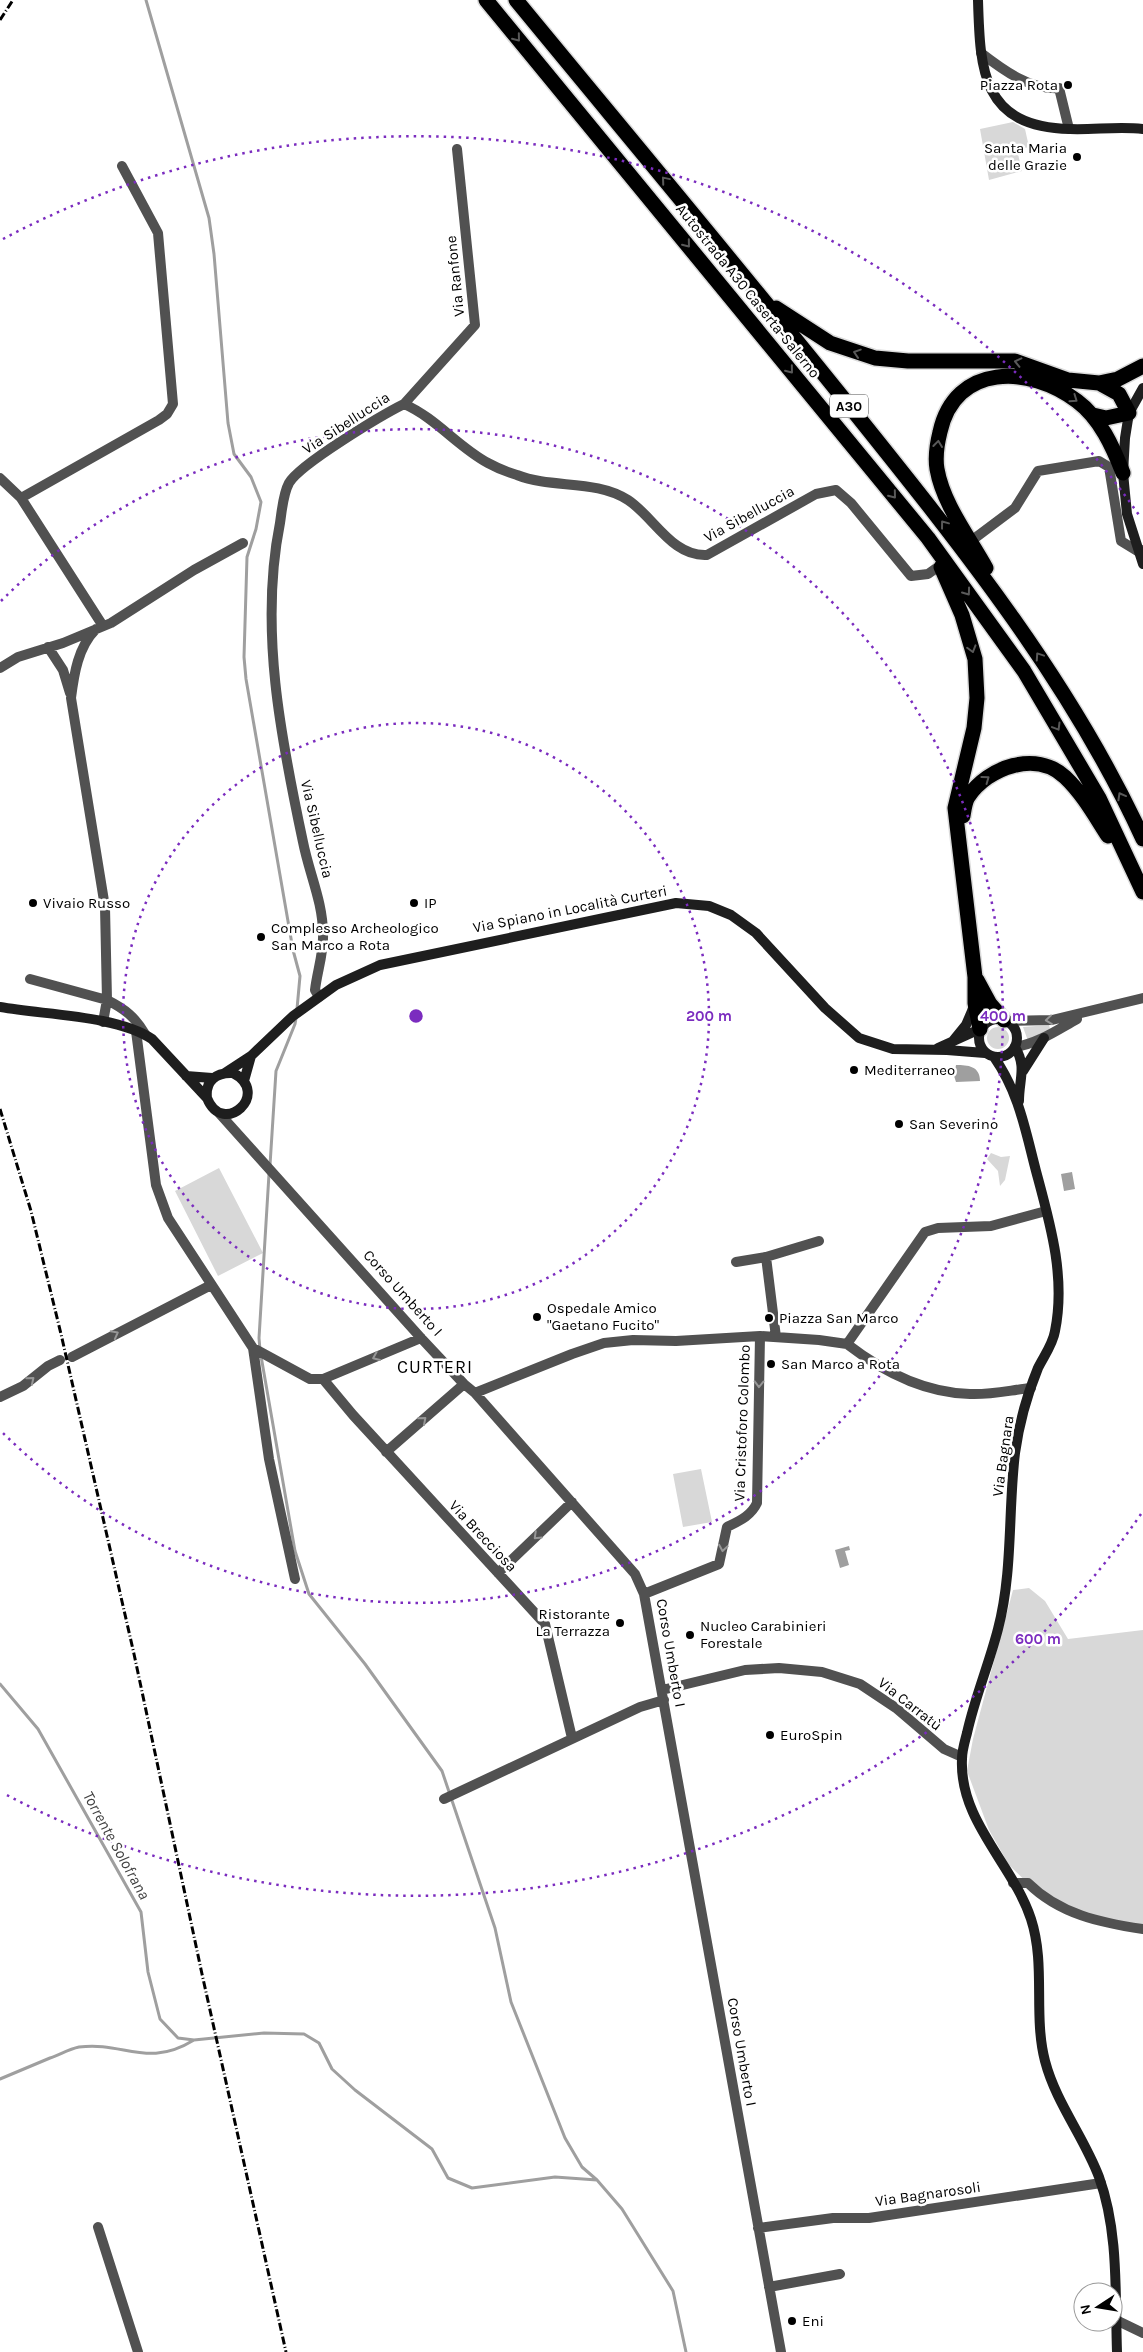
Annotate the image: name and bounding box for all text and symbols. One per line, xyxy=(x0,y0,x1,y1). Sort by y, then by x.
one-way arrow xyxy=(511,32,520,41)
place label: Piazza Rota xyxy=(980,76,1058,94)
marker: Piazza Rota xyxy=(1062,79,1074,91)
place label: Santa Maria delle Grazie xyxy=(984,139,1067,174)
marker: Santa Maria delle Grazie xyxy=(1071,151,1083,163)
one-way arrow xyxy=(662,177,671,186)
street label: Autostrada A30 Caserta-Salerno xyxy=(672,200,824,382)
street label: Via Ranfone xyxy=(442,235,468,317)
one-way arrow xyxy=(681,239,690,248)
one-way arrow xyxy=(854,348,862,358)
one-way arrow xyxy=(1014,357,1023,368)
one-way arrow xyxy=(784,364,793,373)
street label: Via Sibelluccia xyxy=(299,388,393,458)
one-way arrow xyxy=(1068,393,1077,402)
road number: A30 xyxy=(830,394,868,418)
one-way arrow xyxy=(932,440,942,448)
street label: Via Sibelluccia xyxy=(701,482,797,546)
one-way arrow xyxy=(888,490,897,499)
one-way arrow xyxy=(941,521,949,530)
one-way arrow xyxy=(961,586,970,596)
one-way arrow xyxy=(966,644,976,652)
one-way arrow xyxy=(1035,652,1045,661)
one-way arrow xyxy=(1051,722,1061,731)
one-way arrow xyxy=(980,777,989,785)
street label: Via Sibelluccia xyxy=(297,778,337,880)
one-way arrow xyxy=(1117,792,1127,801)
street label: Via Spiano in Località Curteri xyxy=(471,881,669,937)
place label: Vivaio Russo xyxy=(43,894,130,912)
place label: IP xyxy=(424,894,437,912)
marker: Vivaio Russo xyxy=(27,897,39,909)
marker: IP xyxy=(408,897,420,909)
place label: Complesso Archeologico San Marco a Rota xyxy=(271,919,439,954)
marker: Complesso Archeologico San Marco a Rota xyxy=(255,931,267,943)
centre of rings xyxy=(407,1007,425,1025)
text: 200 m xyxy=(686,1007,732,1025)
text: 400 m xyxy=(980,1007,1026,1025)
one-way arrow xyxy=(1044,1014,1052,1025)
place label: Mediterraneo xyxy=(864,1061,955,1079)
marker: Mediterraneo xyxy=(848,1064,860,1076)
place label: San Severino xyxy=(909,1115,998,1133)
marker: San Severino xyxy=(893,1118,905,1130)
street label: Corso Umberto I xyxy=(360,1246,446,1340)
place label: Ospedale Amico "Gaetano Fucito" xyxy=(547,1299,660,1334)
place label: Piazza San Marco xyxy=(779,1309,898,1327)
marker: Ospedale Amico "Gaetano Fucito" xyxy=(531,1311,543,1323)
marker: Piazza San Marco xyxy=(763,1312,775,1324)
one-way arrow xyxy=(110,1330,119,1340)
street label: Via Cristoforo Colombo xyxy=(730,1344,754,1502)
one-way arrow xyxy=(373,1351,381,1361)
place label: San Marco a Rota xyxy=(781,1355,900,1373)
district label: CURTERI xyxy=(397,1356,473,1378)
marker: San Marco a Rota xyxy=(765,1358,777,1370)
one-way arrow xyxy=(25,1377,34,1385)
one-way arrow xyxy=(754,1381,764,1389)
street label: Via Bagnara xyxy=(988,1414,1018,1498)
one-way arrow xyxy=(417,1417,426,1426)
street label: Via Brecciosa xyxy=(445,1496,521,1576)
one-way arrow xyxy=(534,1530,543,1539)
one-way arrow xyxy=(718,1544,728,1553)
street label: Corso Umberto I xyxy=(653,1597,689,1709)
place label: Ristorante La Terrazza xyxy=(535,1605,610,1640)
marker: Ristorante La Terrazza xyxy=(614,1617,626,1629)
place label: Nucleo Carabinieri Forestale xyxy=(700,1617,826,1652)
marker: Nucleo Carabinieri Forestale xyxy=(684,1629,696,1641)
text: 600 m xyxy=(1015,1630,1061,1648)
street label: Via Carratù xyxy=(875,1674,945,1734)
place label: EuroSpin xyxy=(780,1726,843,1744)
marker: EuroSpin xyxy=(764,1729,776,1741)
water label: Torrente Solofrana xyxy=(79,1788,154,1903)
street label: Corso Umberto I xyxy=(724,1996,760,2108)
street label: Via Bagnarosoli xyxy=(874,2178,982,2210)
north arrow xyxy=(1073,2282,1123,2332)
text: N xyxy=(1076,2303,1095,2316)
place label: Eni xyxy=(802,2312,824,2330)
marker: Eni xyxy=(786,2315,798,2327)

